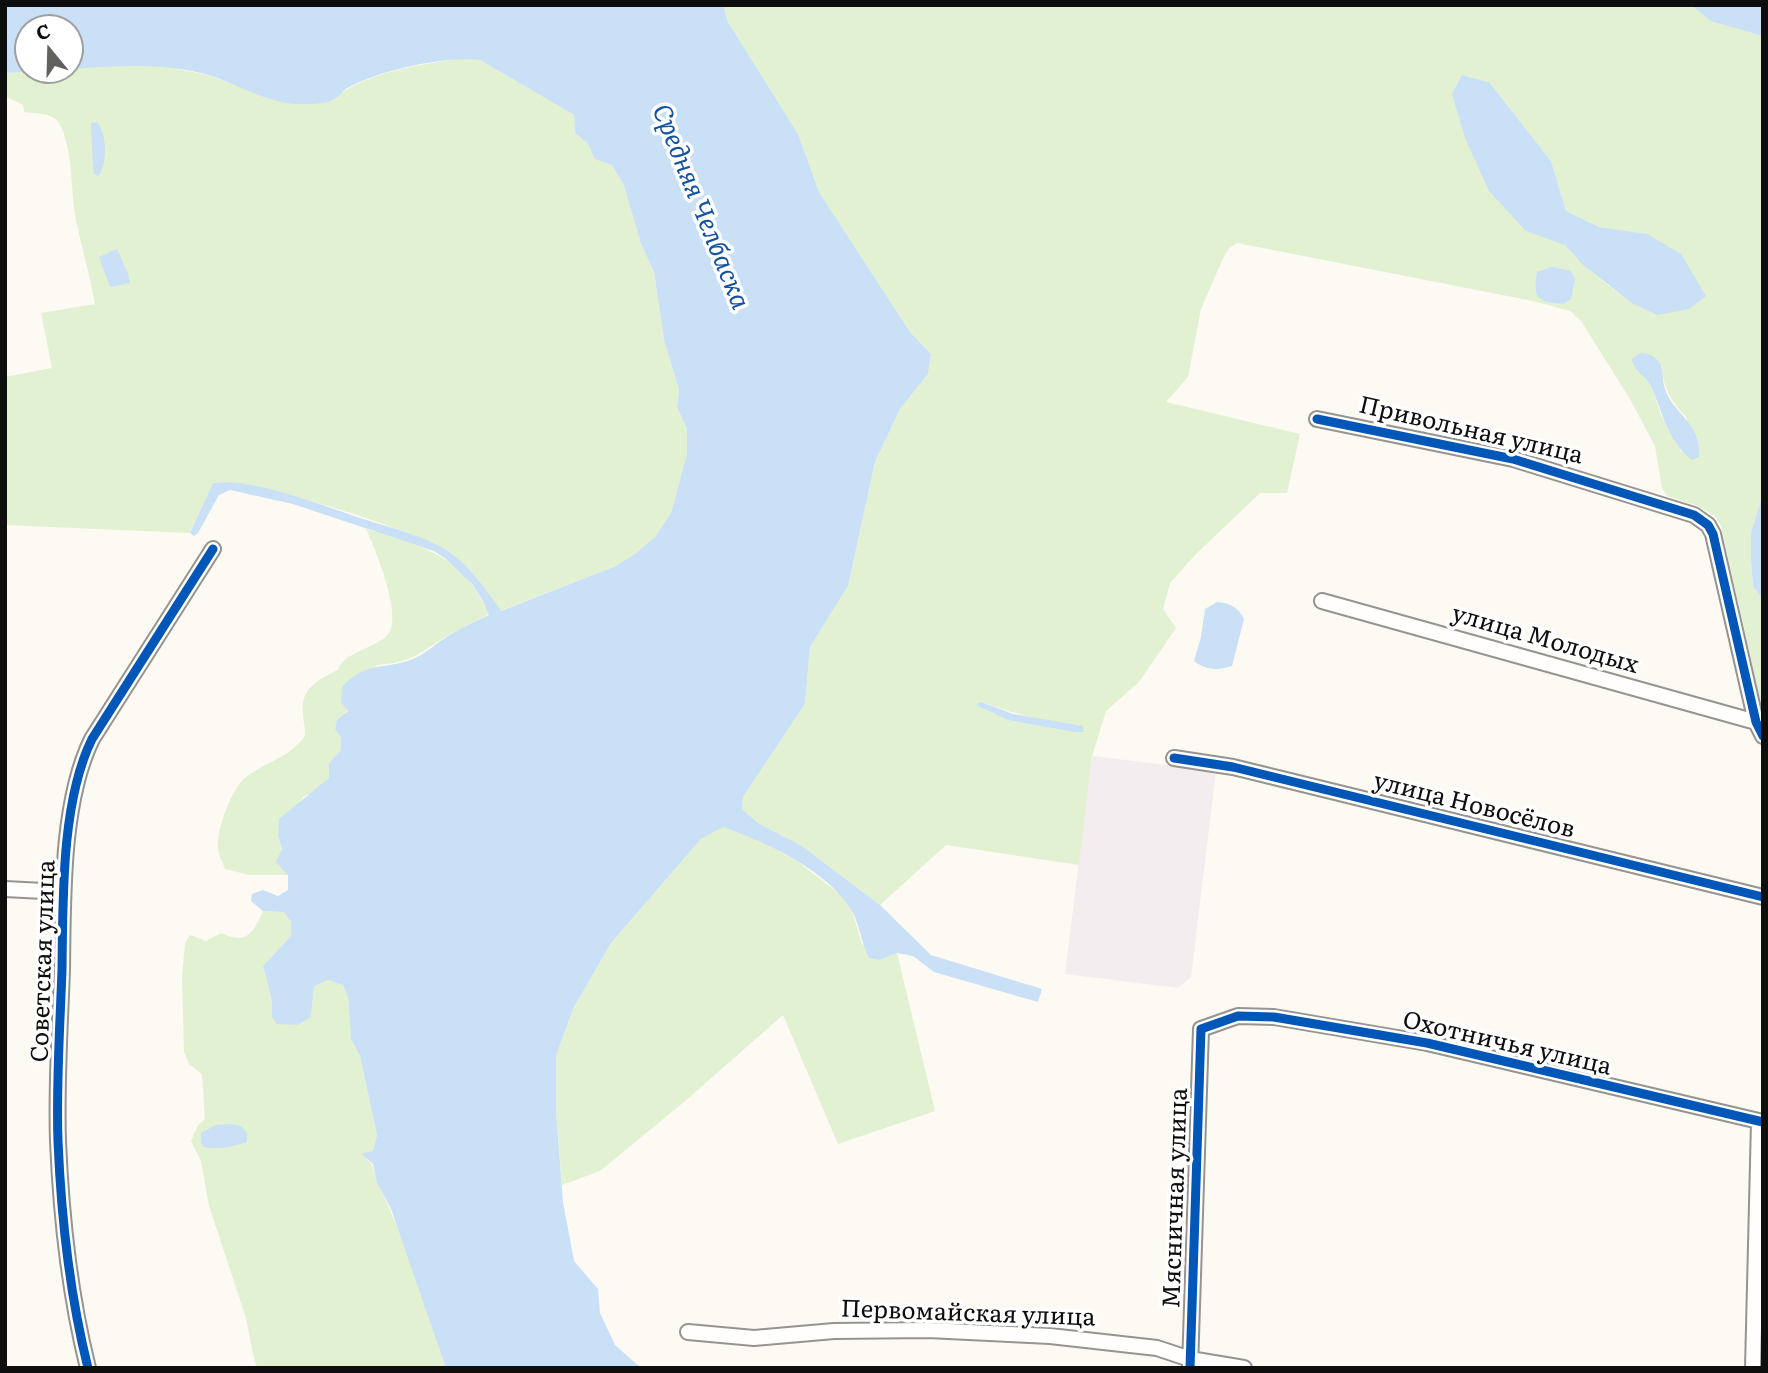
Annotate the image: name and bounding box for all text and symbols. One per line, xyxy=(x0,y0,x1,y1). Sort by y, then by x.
north arrow xyxy=(14,14,84,84)
text: С xyxy=(32,16,54,46)
water label: Средняя Челбаска xyxy=(645,100,755,314)
street label: Привольная улица xyxy=(1356,391,1586,471)
street label: улица Молодых xyxy=(1448,600,1642,680)
street label: улица Новосёлов xyxy=(1370,767,1578,845)
street label: Советская улица xyxy=(26,859,62,1063)
street label: Охотничья улица xyxy=(1400,1006,1614,1082)
street label: Мясничная улица xyxy=(1158,1087,1194,1309)
street label: Первомайская улица xyxy=(840,1295,1096,1333)

